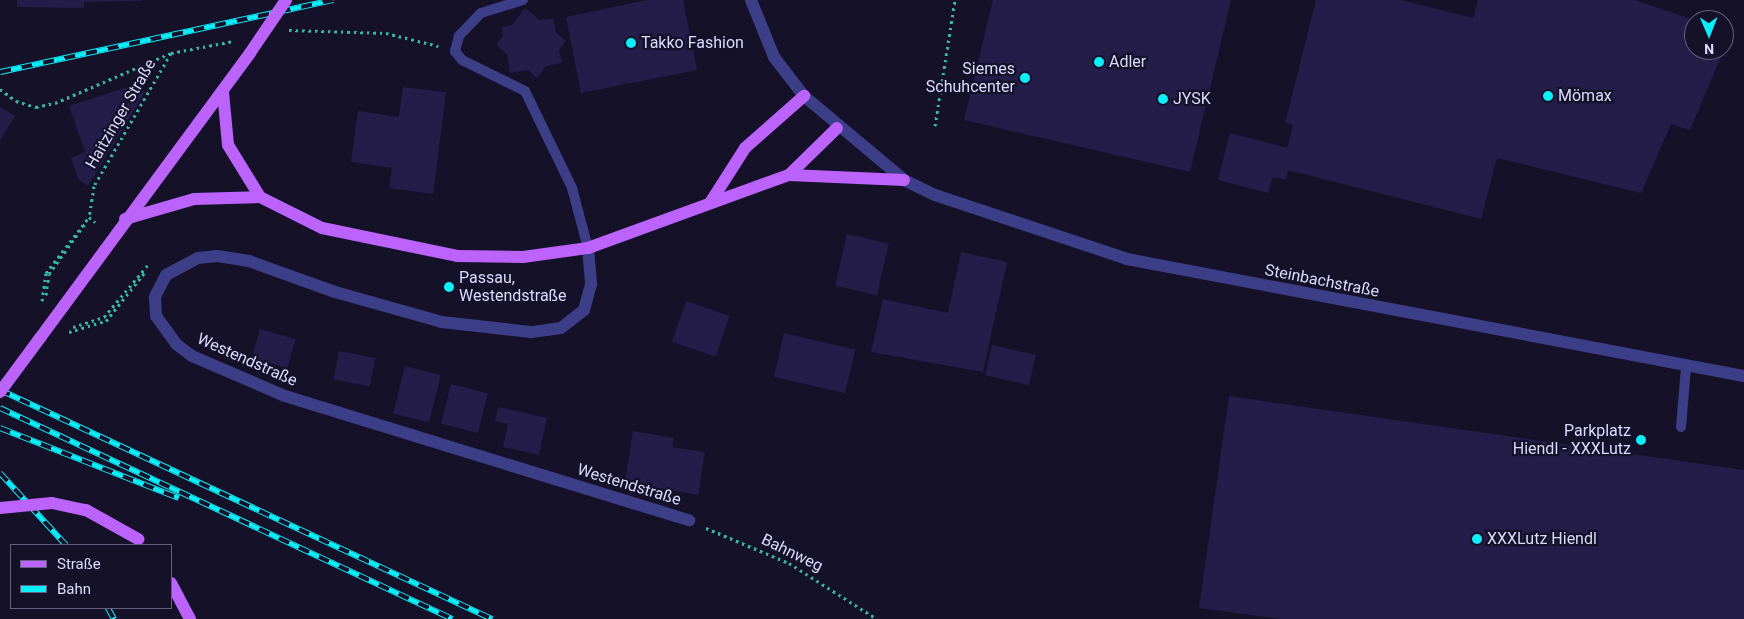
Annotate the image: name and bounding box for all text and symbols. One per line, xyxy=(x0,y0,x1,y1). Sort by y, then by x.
north arrow xyxy=(1684,10,1734,60)
place label: Takko Fashion xyxy=(641,33,744,53)
marker: Takko Fashion xyxy=(625,37,637,49)
text: N xyxy=(1704,41,1714,57)
place label: Adler xyxy=(1109,52,1146,72)
street label: Haitzinger Straße xyxy=(82,56,160,172)
marker: Adler xyxy=(1093,56,1105,68)
place label: Siemes Schuhcenter xyxy=(926,59,1015,97)
marker: Siemes Schuhcenter xyxy=(1019,72,1031,84)
place label: Mömax xyxy=(1558,86,1612,106)
place label: JYSK xyxy=(1173,89,1211,109)
marker: Mömax xyxy=(1542,90,1554,102)
marker: JYSK xyxy=(1157,93,1169,105)
street label: Steinbachstraße xyxy=(1263,260,1381,302)
place label: Passau, Westendstraße xyxy=(459,268,567,306)
marker: Passau, Westendstraße xyxy=(443,281,455,293)
street label: Westendstraße xyxy=(194,329,300,391)
place label: Parkplatz Hiendl - XXXLutz xyxy=(1513,421,1631,459)
marker: Parkplatz Hiendl - XXXLutz xyxy=(1635,434,1647,446)
street label: Westendstraße xyxy=(575,460,683,510)
place label: XXXLutz Hiendl xyxy=(1487,529,1597,549)
street label: Bahnweg xyxy=(758,530,826,576)
marker: XXXLutz Hiendl xyxy=(1471,533,1483,545)
legend xyxy=(10,544,172,609)
text: Straße xyxy=(57,555,101,573)
text: Bahn xyxy=(57,580,91,598)

